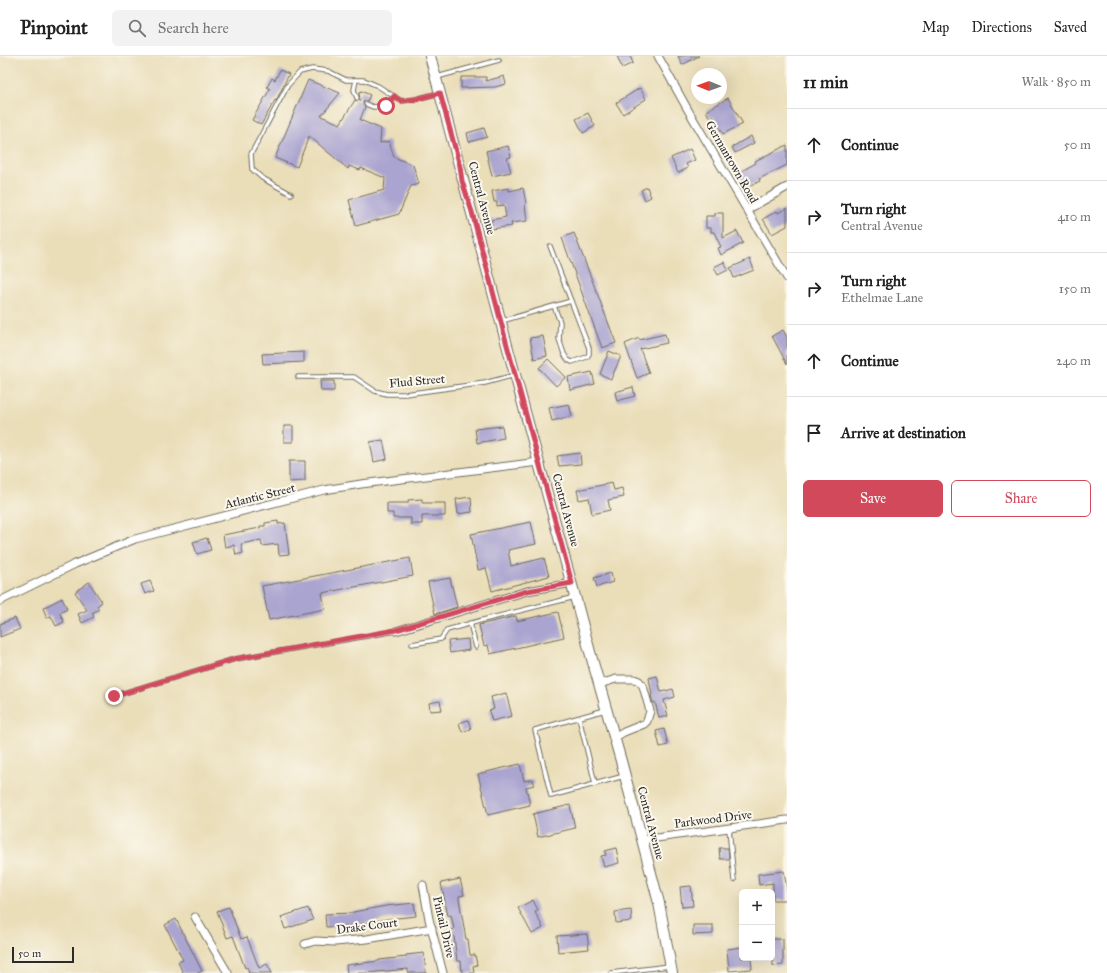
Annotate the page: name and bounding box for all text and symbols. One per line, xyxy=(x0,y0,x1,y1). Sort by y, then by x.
search box xyxy=(112,10,392,46)
text: Pinpoint xyxy=(20,16,88,39)
icon: search xyxy=(126,17,148,39)
text: Search here xyxy=(158,19,229,37)
text: Map xyxy=(922,19,949,36)
text: Directions xyxy=(971,19,1032,36)
text: Saved xyxy=(1054,19,1087,36)
north arrow xyxy=(691,68,727,104)
text: 11 min xyxy=(803,72,848,93)
text: Walk · 850 m xyxy=(1022,74,1091,90)
route start xyxy=(377,97,395,115)
street label: Germantown Road xyxy=(703,118,761,206)
icon: ahead xyxy=(803,134,825,156)
text: Continue xyxy=(841,136,899,154)
text: 50 m xyxy=(1064,137,1091,153)
street label: Central Avenue xyxy=(465,160,499,236)
text: Turn right xyxy=(841,200,906,218)
icon: right xyxy=(803,206,825,228)
text: 410 m xyxy=(1057,209,1091,225)
text: Central Avenue xyxy=(841,218,923,234)
text: Turn right xyxy=(841,272,906,290)
icon: right xyxy=(803,278,825,300)
text: 150 m xyxy=(1059,281,1091,297)
text: Ethelmae Lane xyxy=(841,290,923,306)
icon: ahead xyxy=(803,350,825,372)
text: Continue xyxy=(841,352,899,370)
text: 240 m xyxy=(1056,353,1091,369)
street label: Flud Street xyxy=(389,372,446,390)
icon: arrive xyxy=(803,422,825,444)
text: Arrive at destination xyxy=(841,424,966,442)
street label: Central Avenue xyxy=(549,472,583,548)
street label: Atlantic Street xyxy=(222,480,297,512)
button: Save xyxy=(803,480,943,517)
button: Share xyxy=(951,480,1091,517)
route end xyxy=(105,687,123,705)
street label: Central Avenue xyxy=(634,785,668,861)
street label: Parkwood Drive xyxy=(673,807,753,831)
map controls xyxy=(739,889,775,961)
button: + xyxy=(739,889,775,925)
street label: Pintail Drive xyxy=(430,895,458,959)
street label: Drake Court xyxy=(336,915,399,937)
button: − xyxy=(739,925,775,961)
scale bar xyxy=(12,945,74,964)
text: 50 m xyxy=(18,947,41,960)

